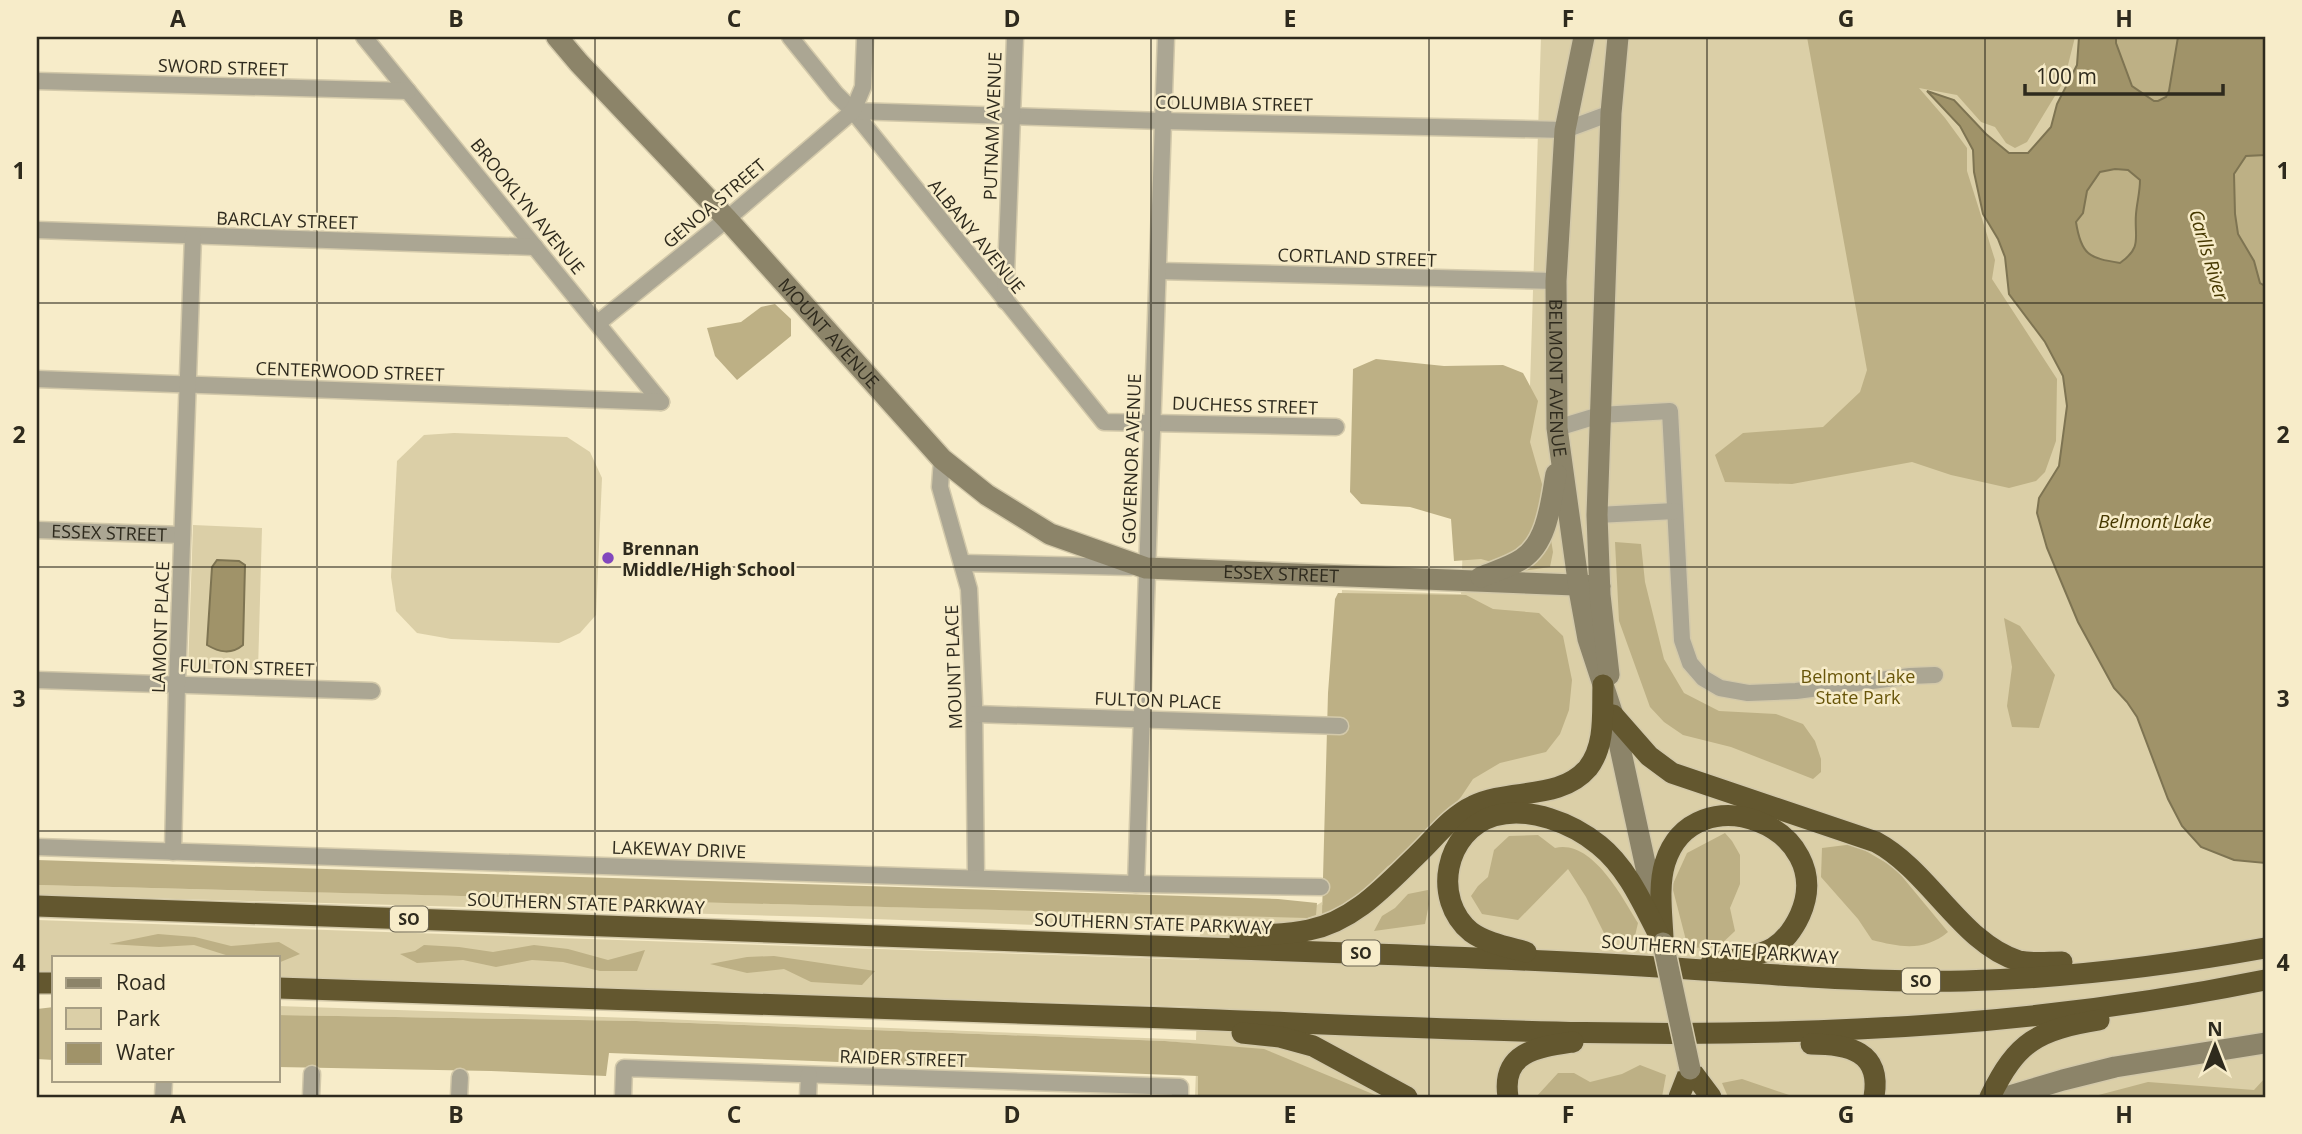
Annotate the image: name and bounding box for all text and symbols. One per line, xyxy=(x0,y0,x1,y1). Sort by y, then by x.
text: A xyxy=(170,2,186,34)
text: B xyxy=(448,2,464,34)
text: C xyxy=(727,2,741,34)
text: D xyxy=(1003,2,1021,34)
text: E xyxy=(1284,2,1296,34)
text: F xyxy=(1562,2,1574,34)
text: G xyxy=(1838,2,1854,34)
text: H xyxy=(2115,2,2133,34)
street label: PUTNAM AVENUE xyxy=(977,51,1007,201)
scale bar xyxy=(2025,52,2223,96)
street label: SWORD STREET xyxy=(158,53,289,81)
text: 100 m xyxy=(2036,62,2097,90)
street label: COLUMBIA STREET xyxy=(1155,90,1313,116)
street label: BROOKLYN AVENUE xyxy=(466,133,590,279)
street label: GENOA STREET xyxy=(657,153,771,253)
text: 1 xyxy=(12,154,26,186)
text: 1 xyxy=(2276,154,2290,186)
street label: ALBANY AVENUE xyxy=(923,174,1031,298)
street label: BARCLAY STREET xyxy=(216,206,358,234)
water label: Carlls River xyxy=(2183,206,2236,305)
street label: CORTLAND STREET xyxy=(1277,242,1437,272)
street label: MOUNT AVENUE xyxy=(773,273,885,393)
street label: BELMONT AVENUE xyxy=(1544,299,1573,458)
street label: CENTERWOOD STREET xyxy=(255,356,445,386)
street label: GOVERNOR AVENUE xyxy=(1116,373,1146,545)
street label: DUCHESS STREET xyxy=(1172,390,1318,420)
text: 2 xyxy=(12,418,26,450)
text: 2 xyxy=(2276,418,2290,450)
water label: Belmont Lake xyxy=(2098,508,2212,534)
street label: ESSEX STREET xyxy=(51,518,167,546)
place label: Brennan Middle/High School xyxy=(622,536,796,581)
marker: Brennan Middle/High School xyxy=(600,550,616,566)
street label: ESSEX STREET xyxy=(1223,559,1339,588)
street label: LAMONT PLACE xyxy=(146,561,174,693)
street label: MOUNT PLACE xyxy=(939,604,967,730)
street label: FULTON STREET xyxy=(179,653,315,681)
park label: Belmont Lake State Park xyxy=(1801,664,1915,709)
text: 3 xyxy=(12,682,26,714)
text: 3 xyxy=(2276,682,2290,714)
street label: FULTON PLACE xyxy=(1094,686,1222,714)
street label: LAKEWAY DRIVE xyxy=(611,835,747,863)
street label: SOUTHERN STATE PARKWAY xyxy=(467,887,706,919)
road number: SO xyxy=(390,906,428,931)
street label: SOUTHERN STATE PARKWAY xyxy=(1034,907,1273,939)
street label: SOUTHERN STATE PARKWAY xyxy=(1601,929,1840,969)
road number: SO xyxy=(1342,940,1380,965)
text: 4 xyxy=(12,946,26,978)
text: 4 xyxy=(2276,946,2290,978)
legend xyxy=(52,956,280,1082)
text: Road xyxy=(116,968,166,996)
road number: SO xyxy=(1902,968,1940,993)
text: Park xyxy=(116,1004,160,1032)
north arrow xyxy=(2180,1012,2250,1082)
text: N xyxy=(2207,1016,2223,1042)
text: Water xyxy=(116,1038,175,1066)
street label: RAIDER STREET xyxy=(839,1044,967,1072)
text: A xyxy=(170,1098,186,1130)
text: B xyxy=(448,1098,464,1130)
text: C xyxy=(727,1098,741,1130)
text: D xyxy=(1003,1098,1021,1130)
text: E xyxy=(1284,1098,1296,1130)
text: F xyxy=(1562,1098,1574,1130)
text: G xyxy=(1838,1098,1854,1130)
text: H xyxy=(2115,1098,2133,1130)

